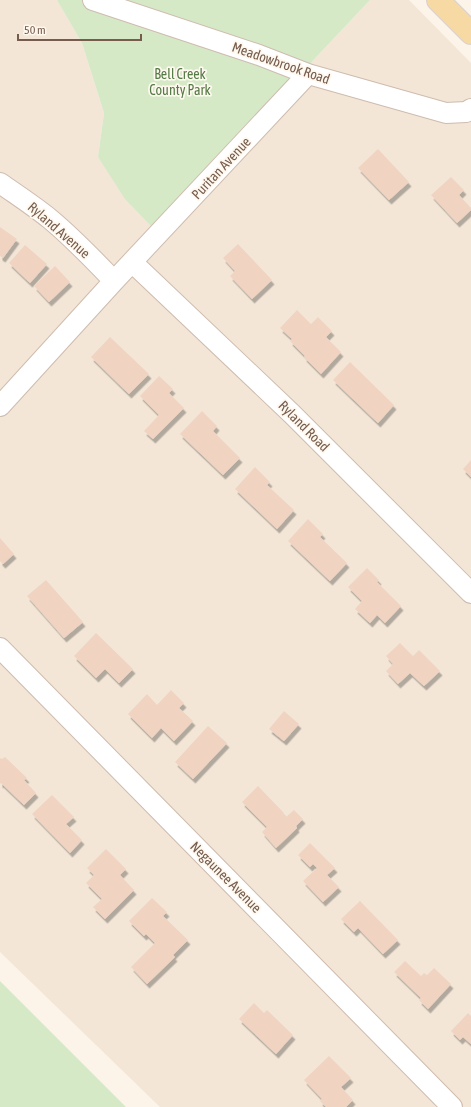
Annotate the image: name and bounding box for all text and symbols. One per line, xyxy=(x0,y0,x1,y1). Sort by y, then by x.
scale bar xyxy=(18,16,141,42)
text: 50 m xyxy=(24,23,46,37)
street label: Meadowbrook Road xyxy=(230,39,332,87)
park label: Bell Creek County Park xyxy=(149,66,211,98)
street label: Puritan Avenue xyxy=(188,134,254,202)
street label: Ryland Avenue xyxy=(25,199,93,261)
street label: Ryland Road xyxy=(275,397,333,455)
street label: Negaunee Avenue xyxy=(187,838,265,916)

